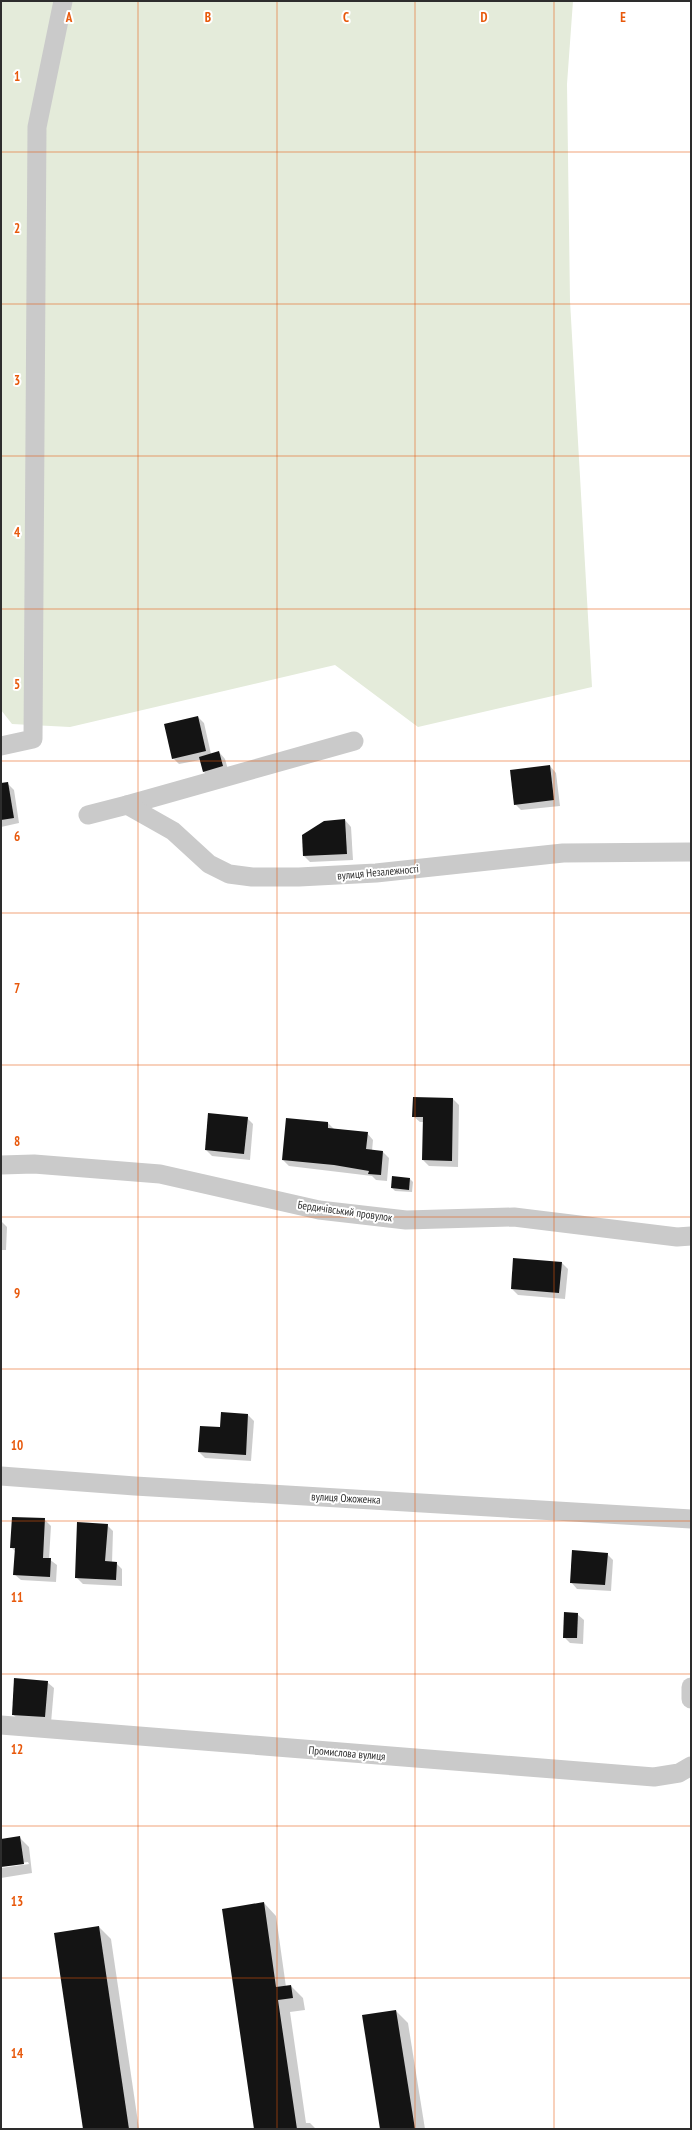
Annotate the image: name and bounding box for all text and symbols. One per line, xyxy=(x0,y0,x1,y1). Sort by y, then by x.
text: A xyxy=(65,9,73,26)
text: B xyxy=(205,9,211,26)
text: C xyxy=(343,9,349,26)
text: D xyxy=(481,9,488,26)
text: E xyxy=(620,9,626,26)
text: 1 xyxy=(14,68,20,85)
text: 2 xyxy=(14,220,20,237)
text: 3 xyxy=(14,372,20,389)
text: 4 xyxy=(14,524,21,541)
text: 5 xyxy=(14,676,20,693)
text: 6 xyxy=(14,828,20,845)
street label: вулиця Незалежності xyxy=(337,861,419,883)
text: 7 xyxy=(14,980,20,997)
text: 8 xyxy=(14,1133,20,1150)
street label: Бердичівський провулок xyxy=(297,1197,394,1225)
text: 9 xyxy=(14,1285,20,1302)
text: 10 xyxy=(11,1437,23,1454)
street label: вулиця Ожоженка xyxy=(311,1489,381,1507)
text: 11 xyxy=(11,1589,23,1606)
text: 12 xyxy=(11,1741,23,1758)
street label: Промислова вулиця xyxy=(308,1743,386,1763)
text: 13 xyxy=(11,1893,23,1910)
text: 14 xyxy=(11,2045,24,2062)

